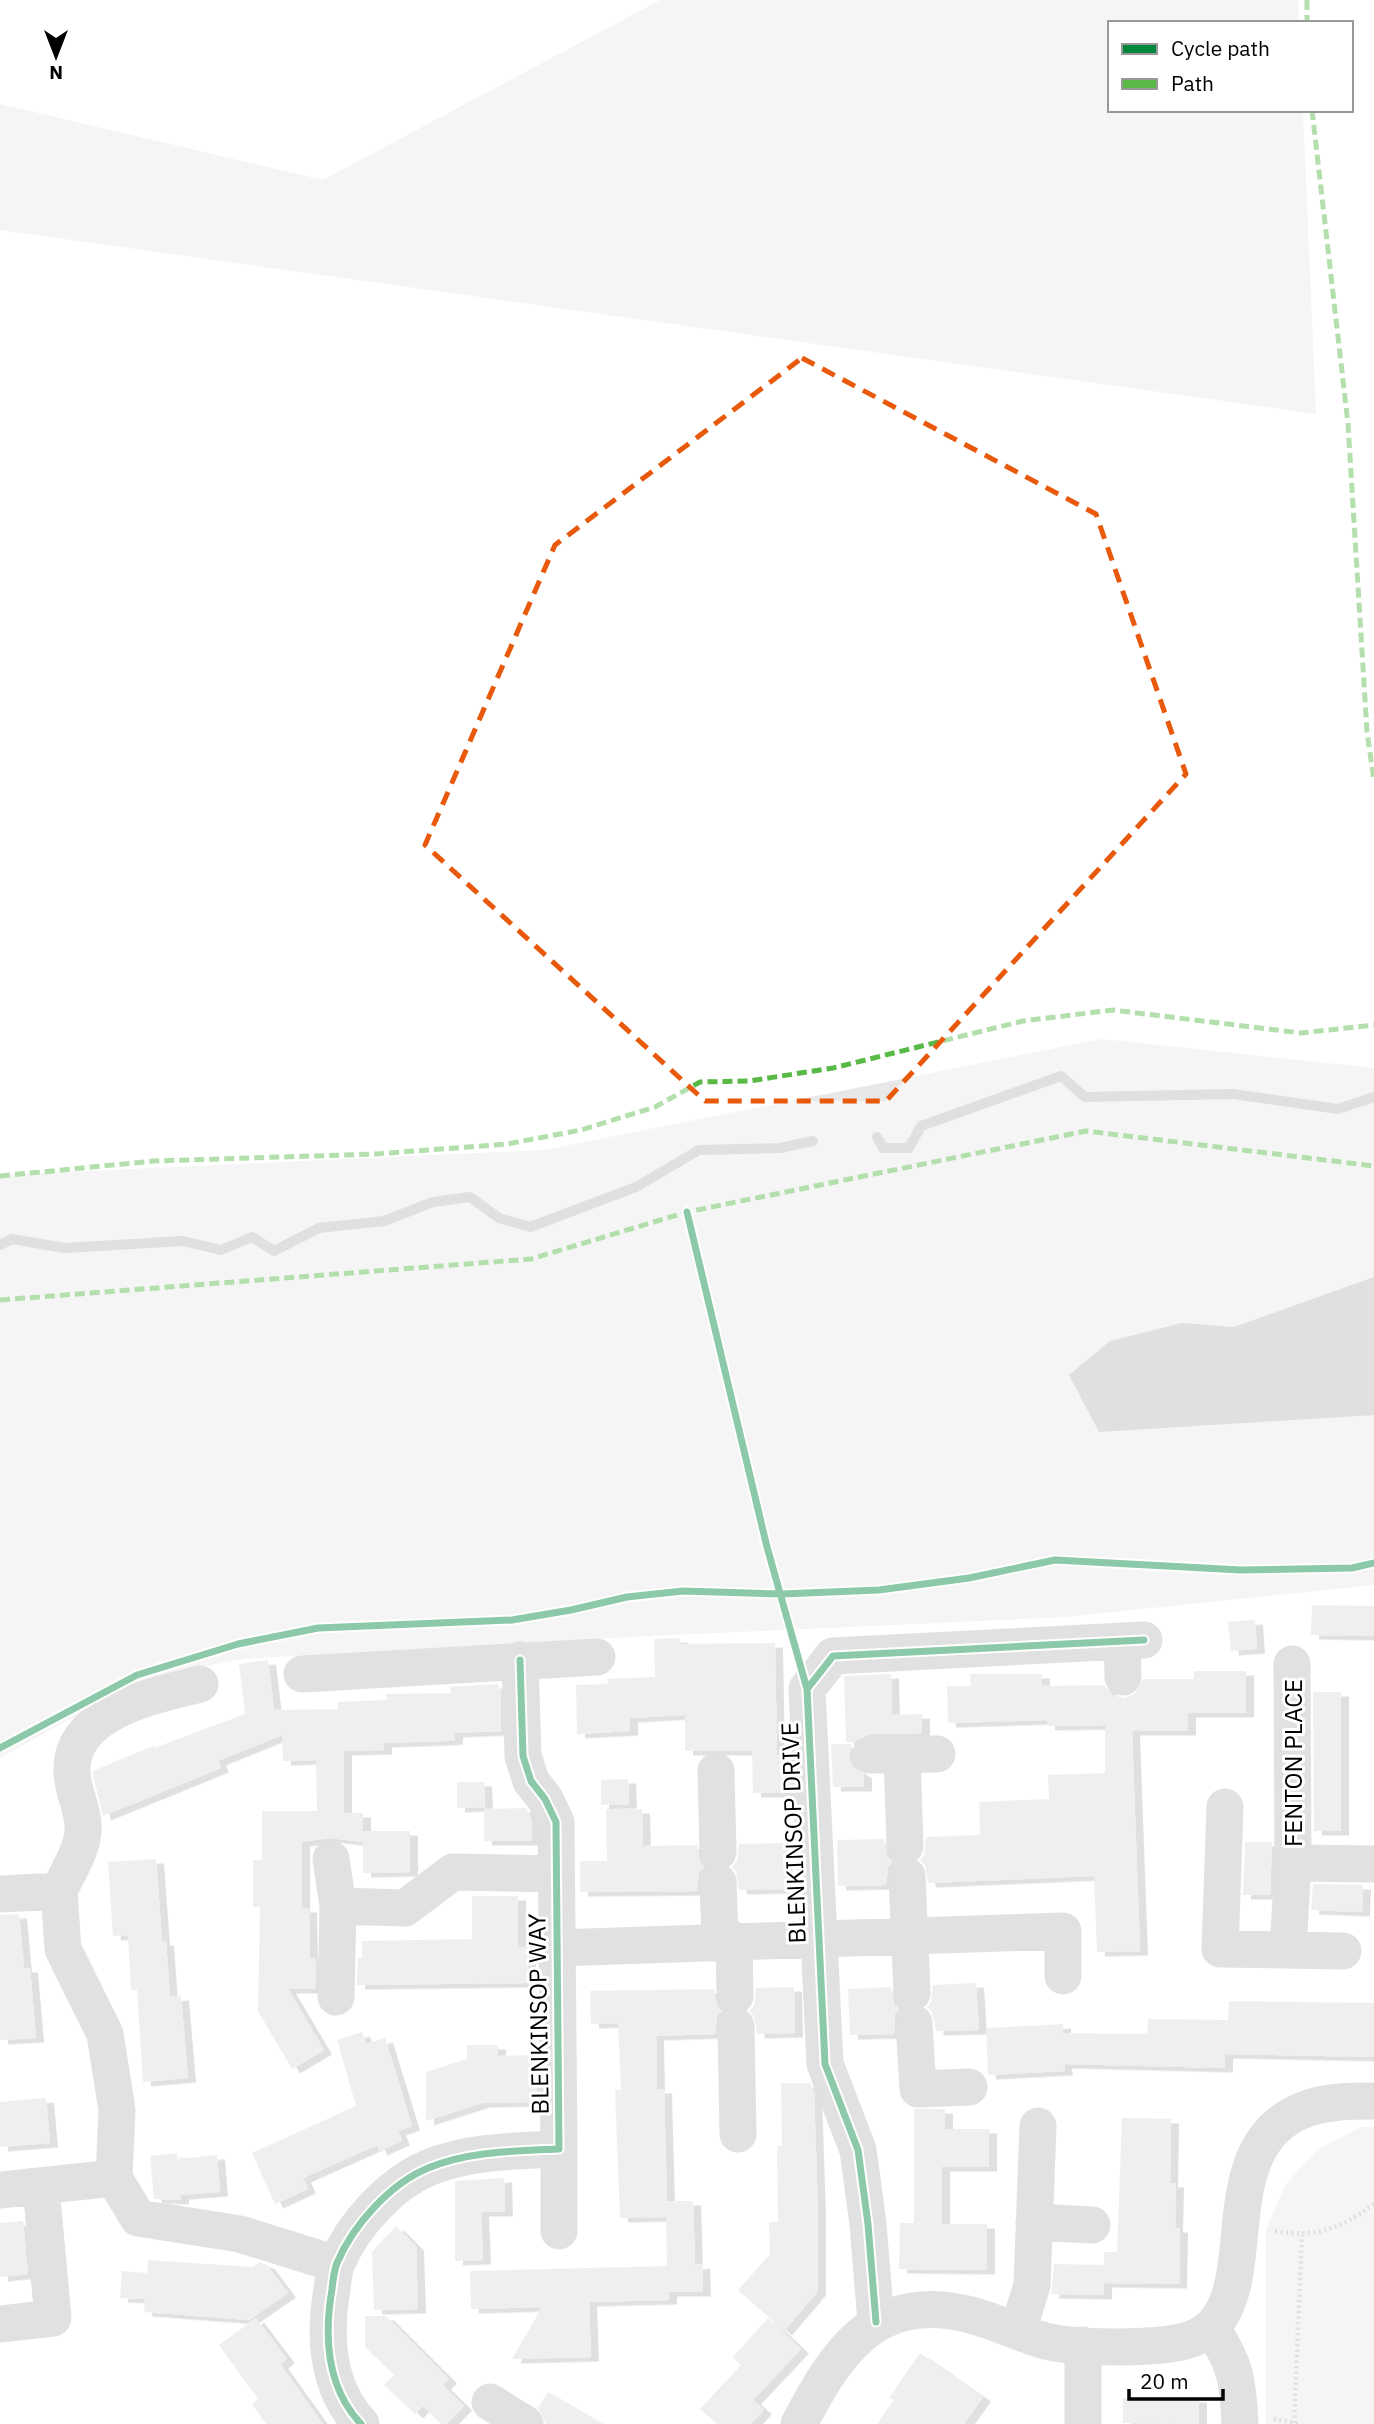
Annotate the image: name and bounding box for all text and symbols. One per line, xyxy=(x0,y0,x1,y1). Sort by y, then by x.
north arrow xyxy=(21,21,91,91)
legend xyxy=(1108,21,1353,112)
text: Cycle path xyxy=(1171,34,1270,62)
text: N xyxy=(49,61,63,85)
text: Path xyxy=(1171,69,1214,97)
street label: FENTON PLACE xyxy=(1277,1679,1309,1847)
street label: BLENKINSOP DRIVE xyxy=(773,1722,813,1944)
street label: BLENKINSOP WAY xyxy=(520,1913,556,2115)
scale bar xyxy=(1129,2358,1224,2402)
text: 20 m xyxy=(1140,2367,1189,2395)

